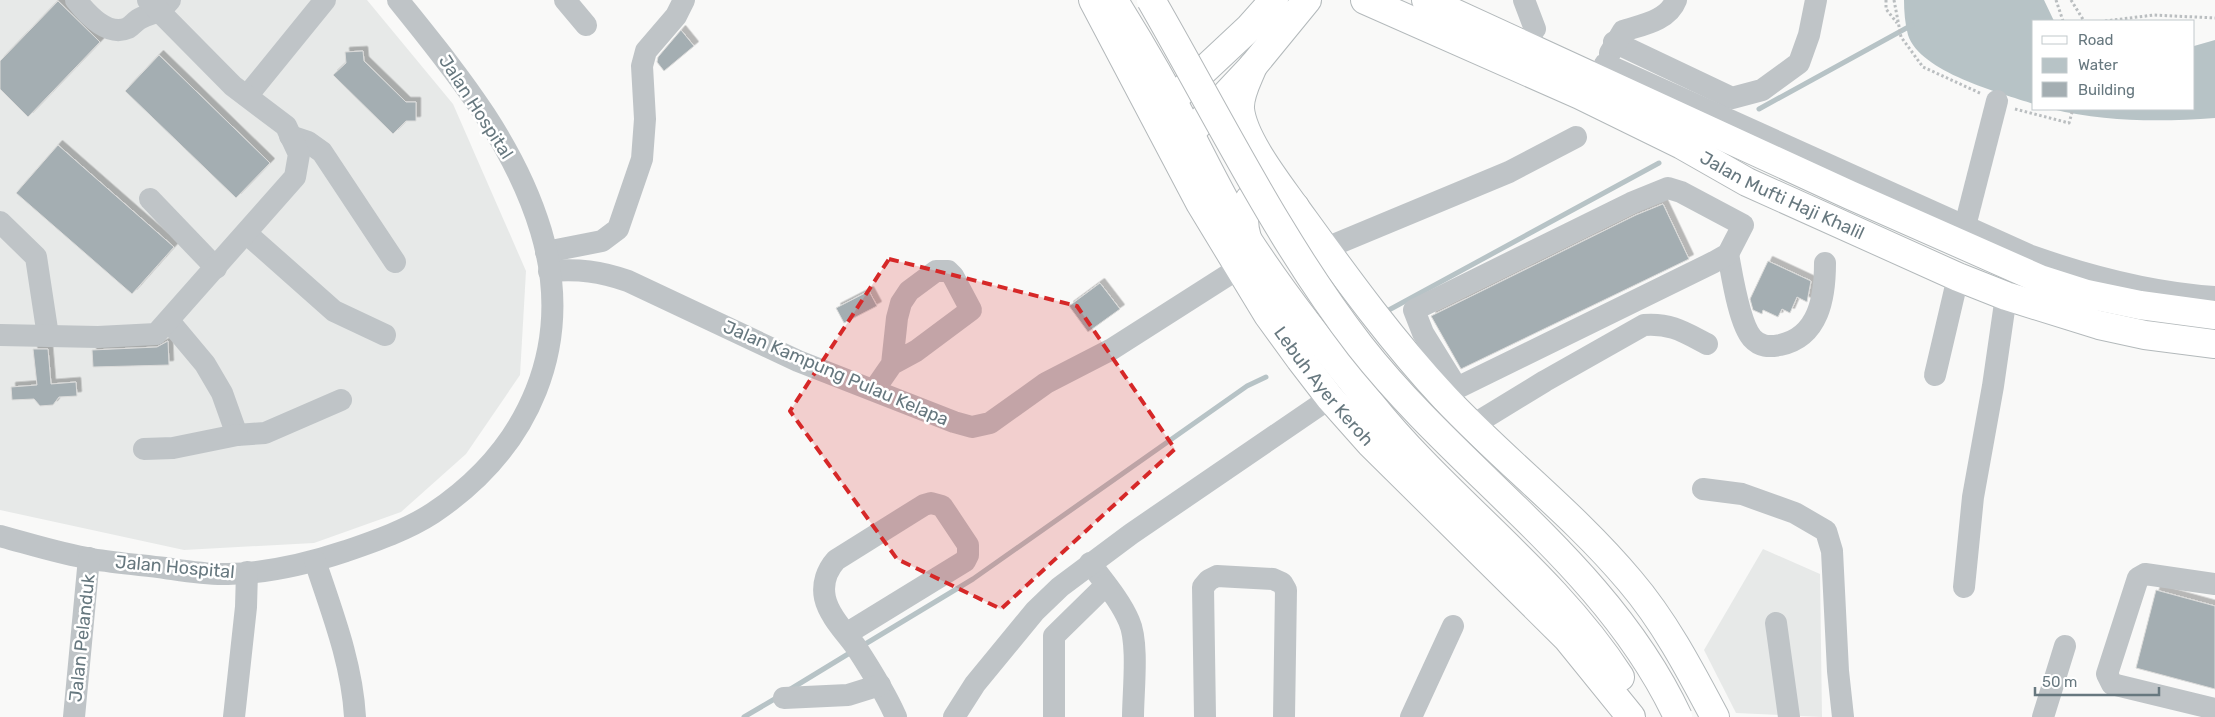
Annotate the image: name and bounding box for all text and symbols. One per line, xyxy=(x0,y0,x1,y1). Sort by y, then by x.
legend xyxy=(2032,20,2195,110)
text: Road xyxy=(2078,31,2114,49)
street label: Jalan Hospital xyxy=(434,51,518,163)
text: Water xyxy=(2078,56,2118,74)
text: Building xyxy=(2078,81,2135,99)
street label: Jalan Mufti Haji Khalil xyxy=(1696,146,1868,244)
street label: Jalan Kampung Pulau Kelapa xyxy=(720,316,952,430)
street label: Lebuh Ayer Keroh xyxy=(1269,322,1378,450)
street label: Jalan Hospital xyxy=(114,551,236,583)
street label: Jalan Pelanduk xyxy=(64,572,100,703)
scale bar xyxy=(2035,664,2159,696)
text: 50 m xyxy=(2042,673,2077,691)

